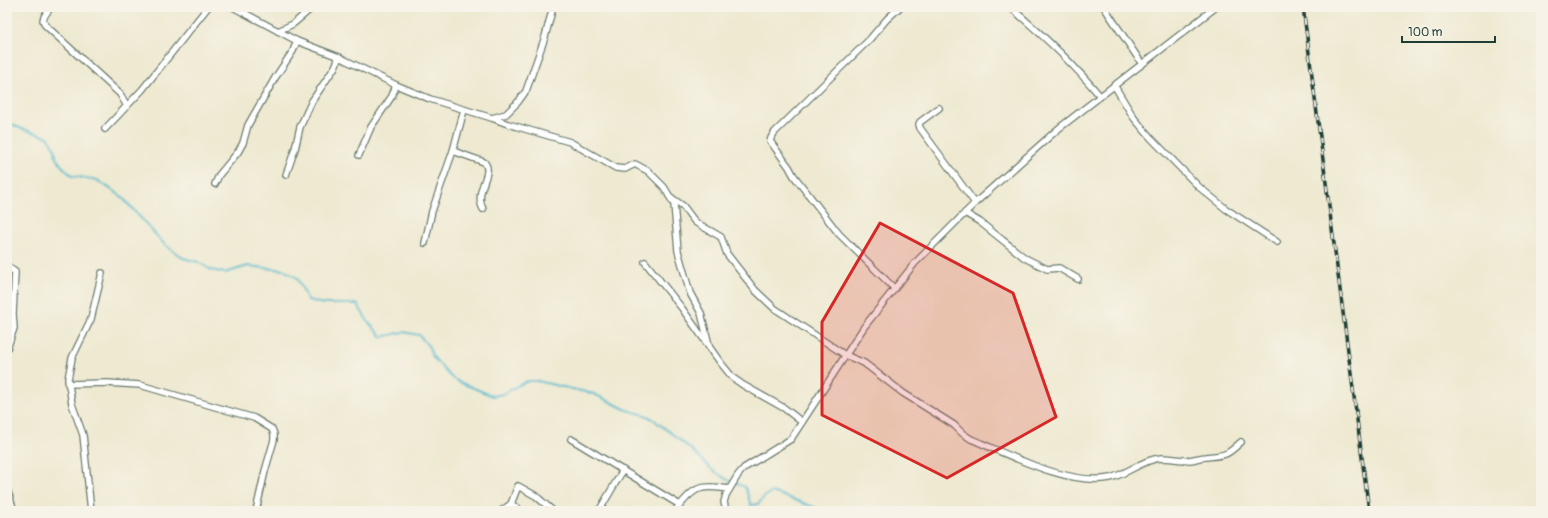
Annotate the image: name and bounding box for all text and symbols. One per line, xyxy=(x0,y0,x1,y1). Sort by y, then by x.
scale bar xyxy=(1402,18,1495,44)
text: 100 m xyxy=(1408,25,1443,40)

